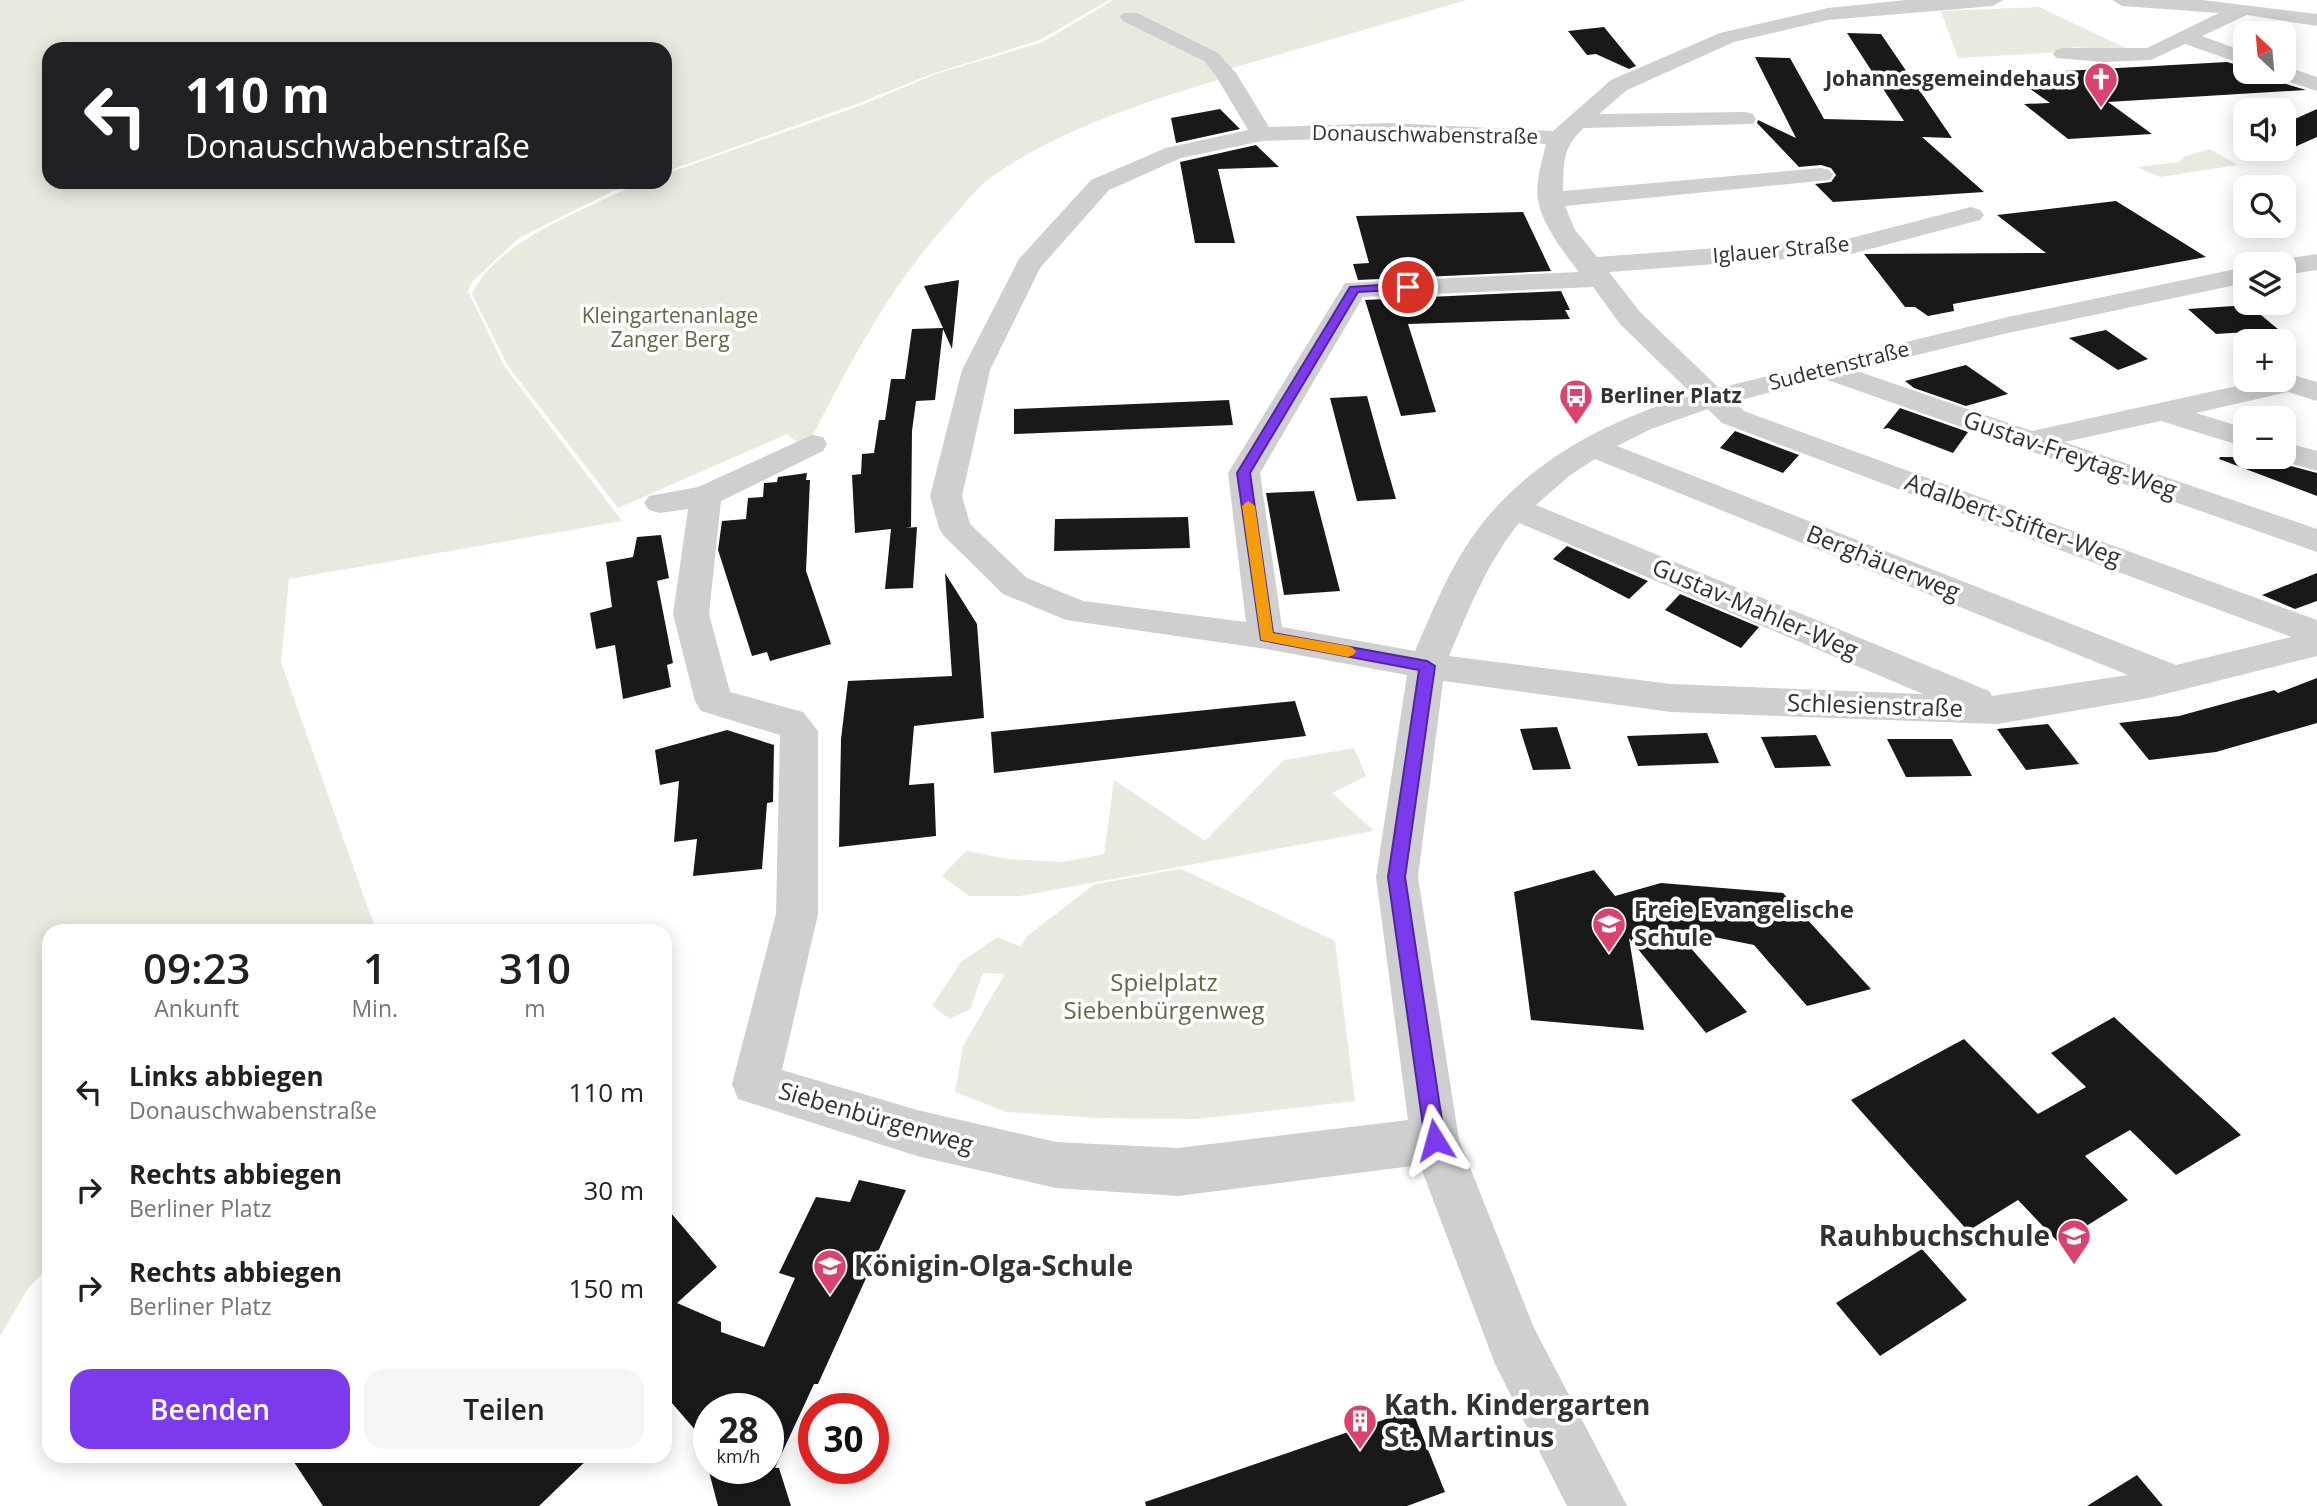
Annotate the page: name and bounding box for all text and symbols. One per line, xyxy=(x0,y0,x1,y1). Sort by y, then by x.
north arrow xyxy=(2233,21,2296,84)
map controls xyxy=(2233,21,2296,469)
church icon: Johannesgemeindehaus xyxy=(2082,60,2120,109)
text: 110 m xyxy=(185,61,330,127)
place label: Johannesgemeindehaus xyxy=(1823,64,2076,92)
icon: left xyxy=(70,70,161,161)
button: sound xyxy=(2233,98,2296,161)
street label: Donauschwabenstraße xyxy=(1312,118,1538,150)
text: Donauschwabenstraße xyxy=(185,124,530,167)
button: search xyxy=(2233,175,2296,238)
street label: Iglauer Straße xyxy=(1711,229,1850,269)
button: layers xyxy=(2233,252,2296,315)
pin xyxy=(1378,257,1438,317)
icon: arrive xyxy=(1389,268,1427,306)
park label: Kleingartenanlage Zanger Berg xyxy=(582,301,758,353)
button: + xyxy=(2233,329,2296,392)
street label: Sudetenstraße xyxy=(1766,334,1912,396)
bus stop icon: Berliner Platz xyxy=(1557,377,1595,426)
place label: Berliner Platz xyxy=(1600,381,1742,409)
street label: Gustav-Freytag-Weg xyxy=(1959,401,2182,506)
button: − xyxy=(2233,406,2296,469)
street label: Adalbert-Stifter-Weg xyxy=(1901,464,2126,573)
street label: Berghäuerweg xyxy=(1802,516,1965,607)
street label: Gustav-Mahler-Weg xyxy=(1648,549,1864,666)
street label: Schlesienstraße xyxy=(1786,685,1964,724)
place label: Freie Evangelische Schule xyxy=(1634,892,1854,953)
school or university icon: Freie Evangelische Schule xyxy=(1590,905,1628,954)
text: 09:23 xyxy=(143,939,251,996)
text: 1 xyxy=(363,939,387,996)
text: 310 xyxy=(499,939,571,996)
park label: Spielplatz Siebenbürgenweg xyxy=(1063,965,1265,1026)
text: Ankunft xyxy=(154,992,239,1024)
text: Min. xyxy=(351,992,398,1024)
text: m xyxy=(524,992,546,1024)
text: Links abbiegen xyxy=(129,1058,324,1094)
icon: left xyxy=(70,1073,108,1111)
street label: Siebenbürgenweg xyxy=(775,1073,978,1160)
text: 110 m xyxy=(569,1074,644,1110)
text: Donauschwabenstraße xyxy=(129,1094,377,1126)
position arrow xyxy=(1398,1103,1472,1177)
text: Rechts abbiegen xyxy=(129,1156,342,1192)
icon: right xyxy=(70,1171,108,1209)
text: 30 m xyxy=(583,1172,644,1208)
text: Berliner Platz xyxy=(129,1192,272,1224)
place label: Rauhbuchschule xyxy=(1819,1216,2050,1254)
school or university icon: Rauhbuchschule xyxy=(2055,1217,2093,1266)
place label: Königin-Olga-Schule xyxy=(854,1246,1133,1284)
school or university icon: Königin-Olga-Schule xyxy=(811,1247,849,1296)
text: Rechts abbiegen xyxy=(129,1254,342,1290)
icon: right xyxy=(70,1269,108,1307)
text: 150 m xyxy=(569,1270,644,1306)
text: Berliner Platz xyxy=(129,1290,272,1322)
button: Beenden xyxy=(70,1369,350,1449)
button: Teilen xyxy=(364,1369,644,1449)
place label: Kath. Kindergarten St. Martinus xyxy=(1384,1385,1650,1455)
speed limit sign: 30 xyxy=(798,1393,889,1484)
building icon: Kath. Kindergarten St. Martinus xyxy=(1341,1402,1379,1451)
text: 28 xyxy=(718,1406,759,1453)
text: km/h xyxy=(717,1444,760,1468)

